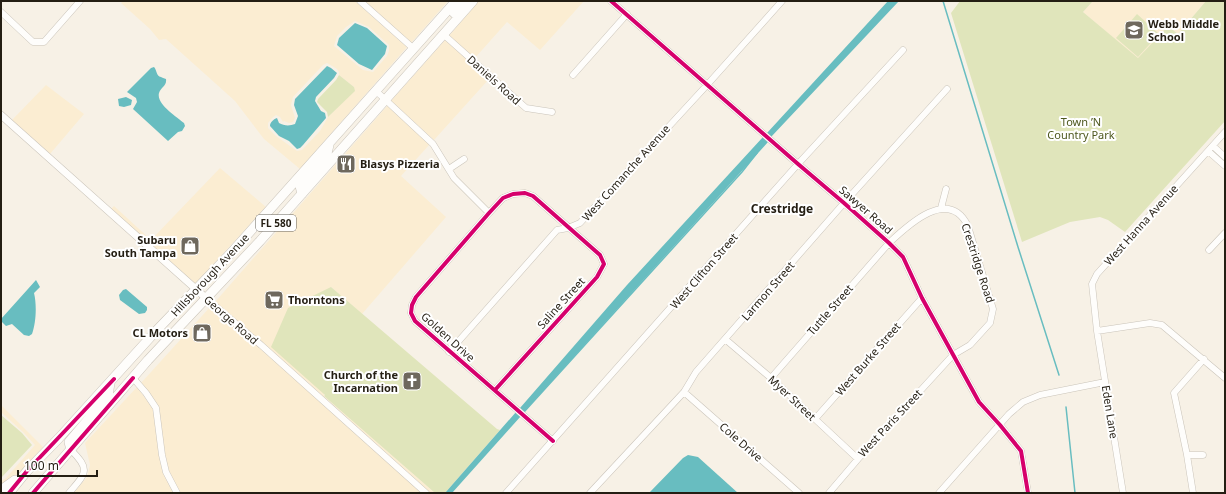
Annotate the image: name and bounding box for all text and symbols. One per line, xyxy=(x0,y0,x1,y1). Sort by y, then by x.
place label: Webb Middle School xyxy=(1148,16,1220,44)
school or university icon: Webb Middle School xyxy=(1123,19,1145,41)
street label: Daniels Road xyxy=(464,51,524,108)
park label: Town ’N Country Park xyxy=(1047,114,1115,142)
street label: West Comanche Avenue xyxy=(578,121,673,224)
restaurant icon: Blasys Pizzeria xyxy=(335,153,357,175)
place label: Blasys Pizzeria xyxy=(360,156,440,171)
street label: West Hanna Avenue xyxy=(1100,181,1181,268)
street label: Sawyer Road xyxy=(836,182,896,237)
district label: Crestridge xyxy=(751,200,813,217)
road number: FL 580 xyxy=(256,215,296,231)
street label: Crestridge Road xyxy=(958,221,998,305)
street label: Hillsborough Avenue xyxy=(167,230,252,319)
street label: West Clifton Street xyxy=(667,230,741,312)
place label: Subaru South Tampa xyxy=(105,232,176,260)
shop icon: Subaru South Tampa xyxy=(179,235,201,257)
street label: Larmon Street xyxy=(738,258,798,323)
street label: Saline Street xyxy=(533,274,588,332)
street label: Tuttle Street xyxy=(803,281,856,338)
supermarket icon: Thorntons xyxy=(263,289,285,311)
street label: George Road xyxy=(201,292,262,347)
place label: Thorntons xyxy=(288,292,345,307)
street label: Golden Drive xyxy=(418,309,478,365)
street label: West Burke Street xyxy=(832,319,904,398)
shop icon: CL Motors xyxy=(191,322,213,344)
place label: CL Motors xyxy=(133,325,188,340)
place label: Church of the Incarnation xyxy=(324,367,398,395)
church icon: Church of the Incarnation xyxy=(401,370,423,392)
street label: Myer Street xyxy=(765,372,819,424)
street label: Eden Lane xyxy=(1099,384,1122,440)
street label: West Paris Street xyxy=(854,386,925,460)
street label: Cole Drive xyxy=(717,419,766,465)
scale bar xyxy=(18,452,97,478)
text: 100 m xyxy=(24,457,59,474)

